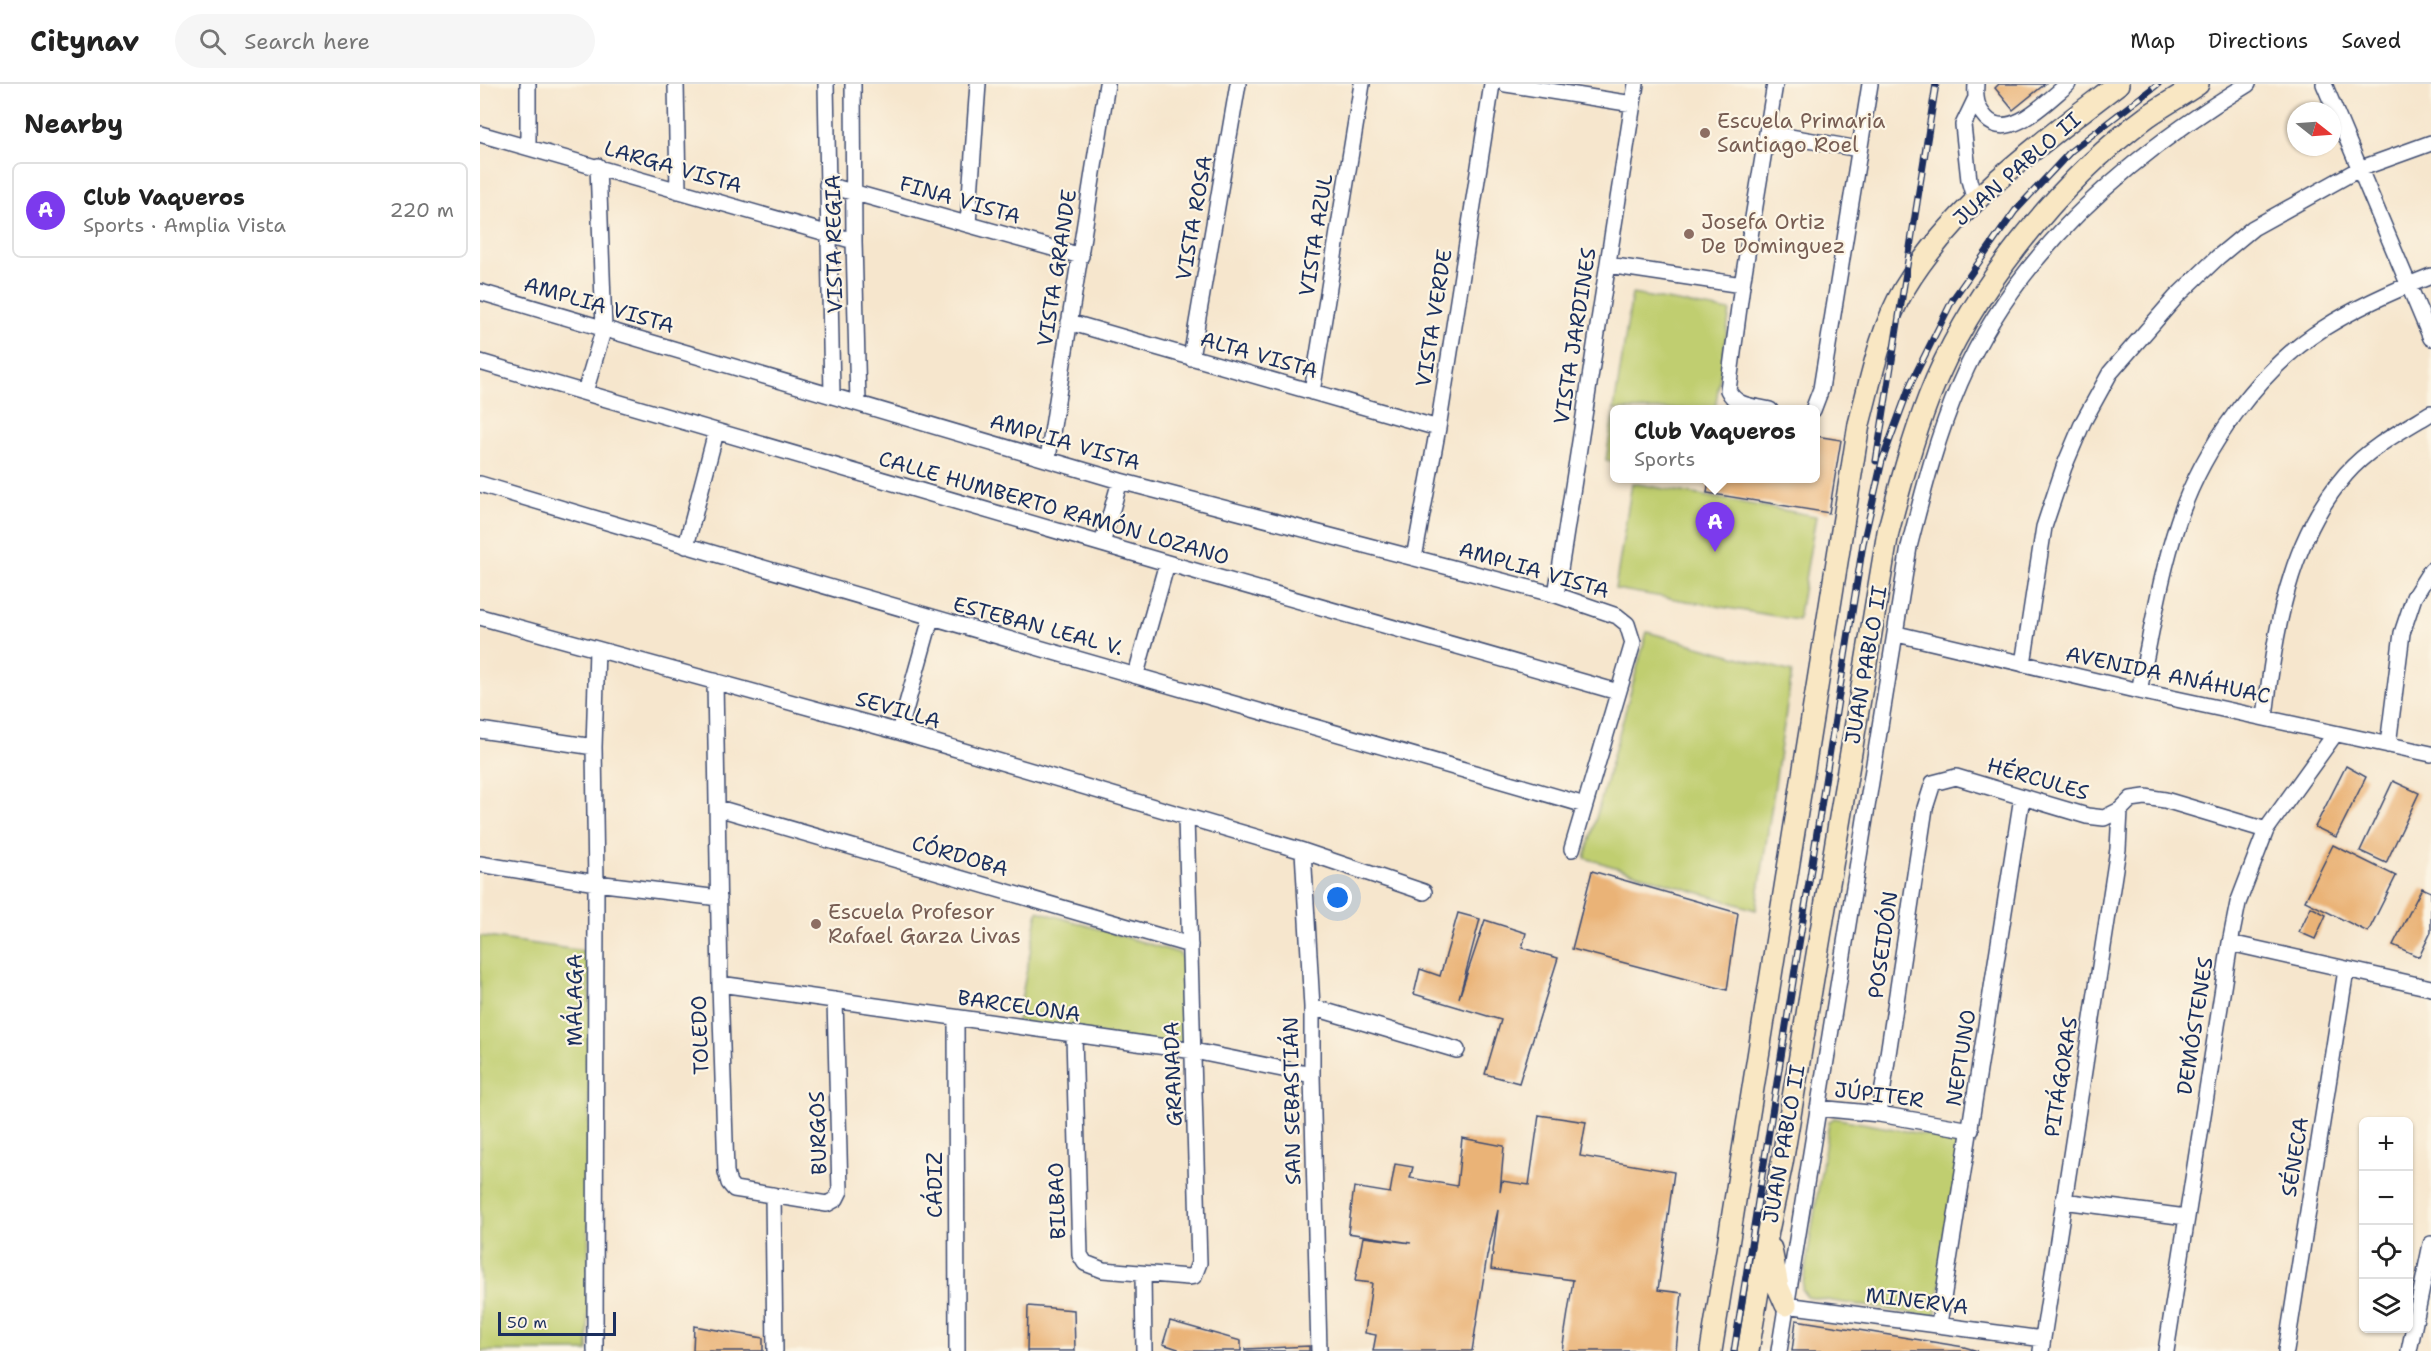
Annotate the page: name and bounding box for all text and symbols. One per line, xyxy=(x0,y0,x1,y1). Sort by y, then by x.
search box xyxy=(175,14,595,68)
text: Citynav xyxy=(30,22,139,60)
icon: search xyxy=(196,25,229,58)
text: Search here xyxy=(244,27,370,56)
text: Map xyxy=(2130,27,2175,55)
text: Directions xyxy=(2208,27,2308,55)
text: Saved xyxy=(2341,27,2401,55)
north arrow xyxy=(2287,102,2341,156)
text: Nearby xyxy=(24,106,123,141)
street label: JUAN PABLO II xyxy=(1947,106,2087,232)
place label: Escuela Primaria Santiago Roel xyxy=(1717,107,1885,159)
marker: Escuela Primaria Santiago Roel xyxy=(1698,126,1712,140)
street label: LARGA VISTA xyxy=(601,134,745,200)
street label: VISTA ROSA xyxy=(1169,153,1219,283)
street label: FINA VISTA xyxy=(896,169,1024,231)
street label: VISTA AZUL xyxy=(1292,171,1340,298)
street label: VISTA REGIA xyxy=(819,174,849,314)
text: Club Vaqueros xyxy=(83,183,245,212)
street label: VISTA GRANDE xyxy=(1031,187,1083,349)
text: A xyxy=(38,197,53,223)
text: 220 m xyxy=(390,197,454,223)
place label: Josefa Ortiz De Dominguez xyxy=(1701,208,1845,260)
text: Sports · Amplia Vista xyxy=(83,212,286,238)
marker: Josefa Ortiz De Dominguez xyxy=(1682,227,1696,241)
street label: VISTA JARDINES xyxy=(1547,246,1603,426)
street label: VISTA VERDE xyxy=(1409,247,1459,389)
street label: AMPLIA VISTA xyxy=(521,270,677,340)
street label: ALTA VISTA xyxy=(1197,325,1321,385)
popup xyxy=(1610,405,1820,483)
street label: AMPLIA VISTA xyxy=(987,407,1143,477)
text: Club Vaqueros xyxy=(1634,417,1796,446)
street label: CALLE HUMBERTO RAMÓN LOZANO xyxy=(875,443,1233,572)
text: Sports xyxy=(1634,446,1695,472)
pin: A xyxy=(1696,502,1734,552)
street label: AMPLIA VISTA xyxy=(1456,535,1612,605)
street label: JUAN PABLO II xyxy=(1838,583,1894,747)
street label: ESTEBAN LEAL V. xyxy=(950,590,1126,662)
street label: AVENIDA ANÁHUAC xyxy=(2063,639,2273,710)
street label: SEVILLA xyxy=(852,685,944,735)
street label: HÉRCULES xyxy=(1984,750,2092,807)
street label: CÓRDOBA xyxy=(909,828,1012,883)
your location xyxy=(1323,883,1352,912)
street label: POSEIDÓN xyxy=(1861,889,1904,1001)
place label: Escuela Profesor Rafael Garza Livas xyxy=(828,898,1021,950)
marker: Escuela Profesor Rafael Garza Livas xyxy=(809,917,823,931)
street label: MÁLAGA xyxy=(560,954,589,1046)
street label: DEMÓSTENES xyxy=(2169,955,2220,1097)
street label: BARCELONA xyxy=(956,984,1082,1028)
street label: TOLEDO xyxy=(685,995,715,1075)
street label: NEPTUNO xyxy=(1940,1008,1982,1108)
street label: PITÁGORAS xyxy=(2037,1015,2084,1139)
street label: SAN SEBASTIÁN xyxy=(1276,1017,1307,1185)
street label: GRANADA xyxy=(1157,1021,1189,1127)
street label: JUAN PABLO II xyxy=(1756,1062,1812,1226)
street label: JÚPITER xyxy=(1833,1075,1925,1114)
street label: BURGOS xyxy=(803,1091,833,1175)
street label: SÉNECA xyxy=(2274,1115,2315,1199)
map controls xyxy=(2359,1117,2413,1333)
button: + xyxy=(2359,1117,2413,1171)
street label: CÁDIZ xyxy=(920,1152,949,1218)
street label: BILBAO xyxy=(1042,1162,1072,1240)
button: − xyxy=(2359,1171,2413,1225)
button: locate xyxy=(2359,1225,2413,1279)
button: layers xyxy=(2359,1279,2413,1333)
street label: MINERVA xyxy=(1864,1281,1970,1321)
scale bar xyxy=(498,1309,616,1336)
text: 50 m xyxy=(507,1312,547,1333)

